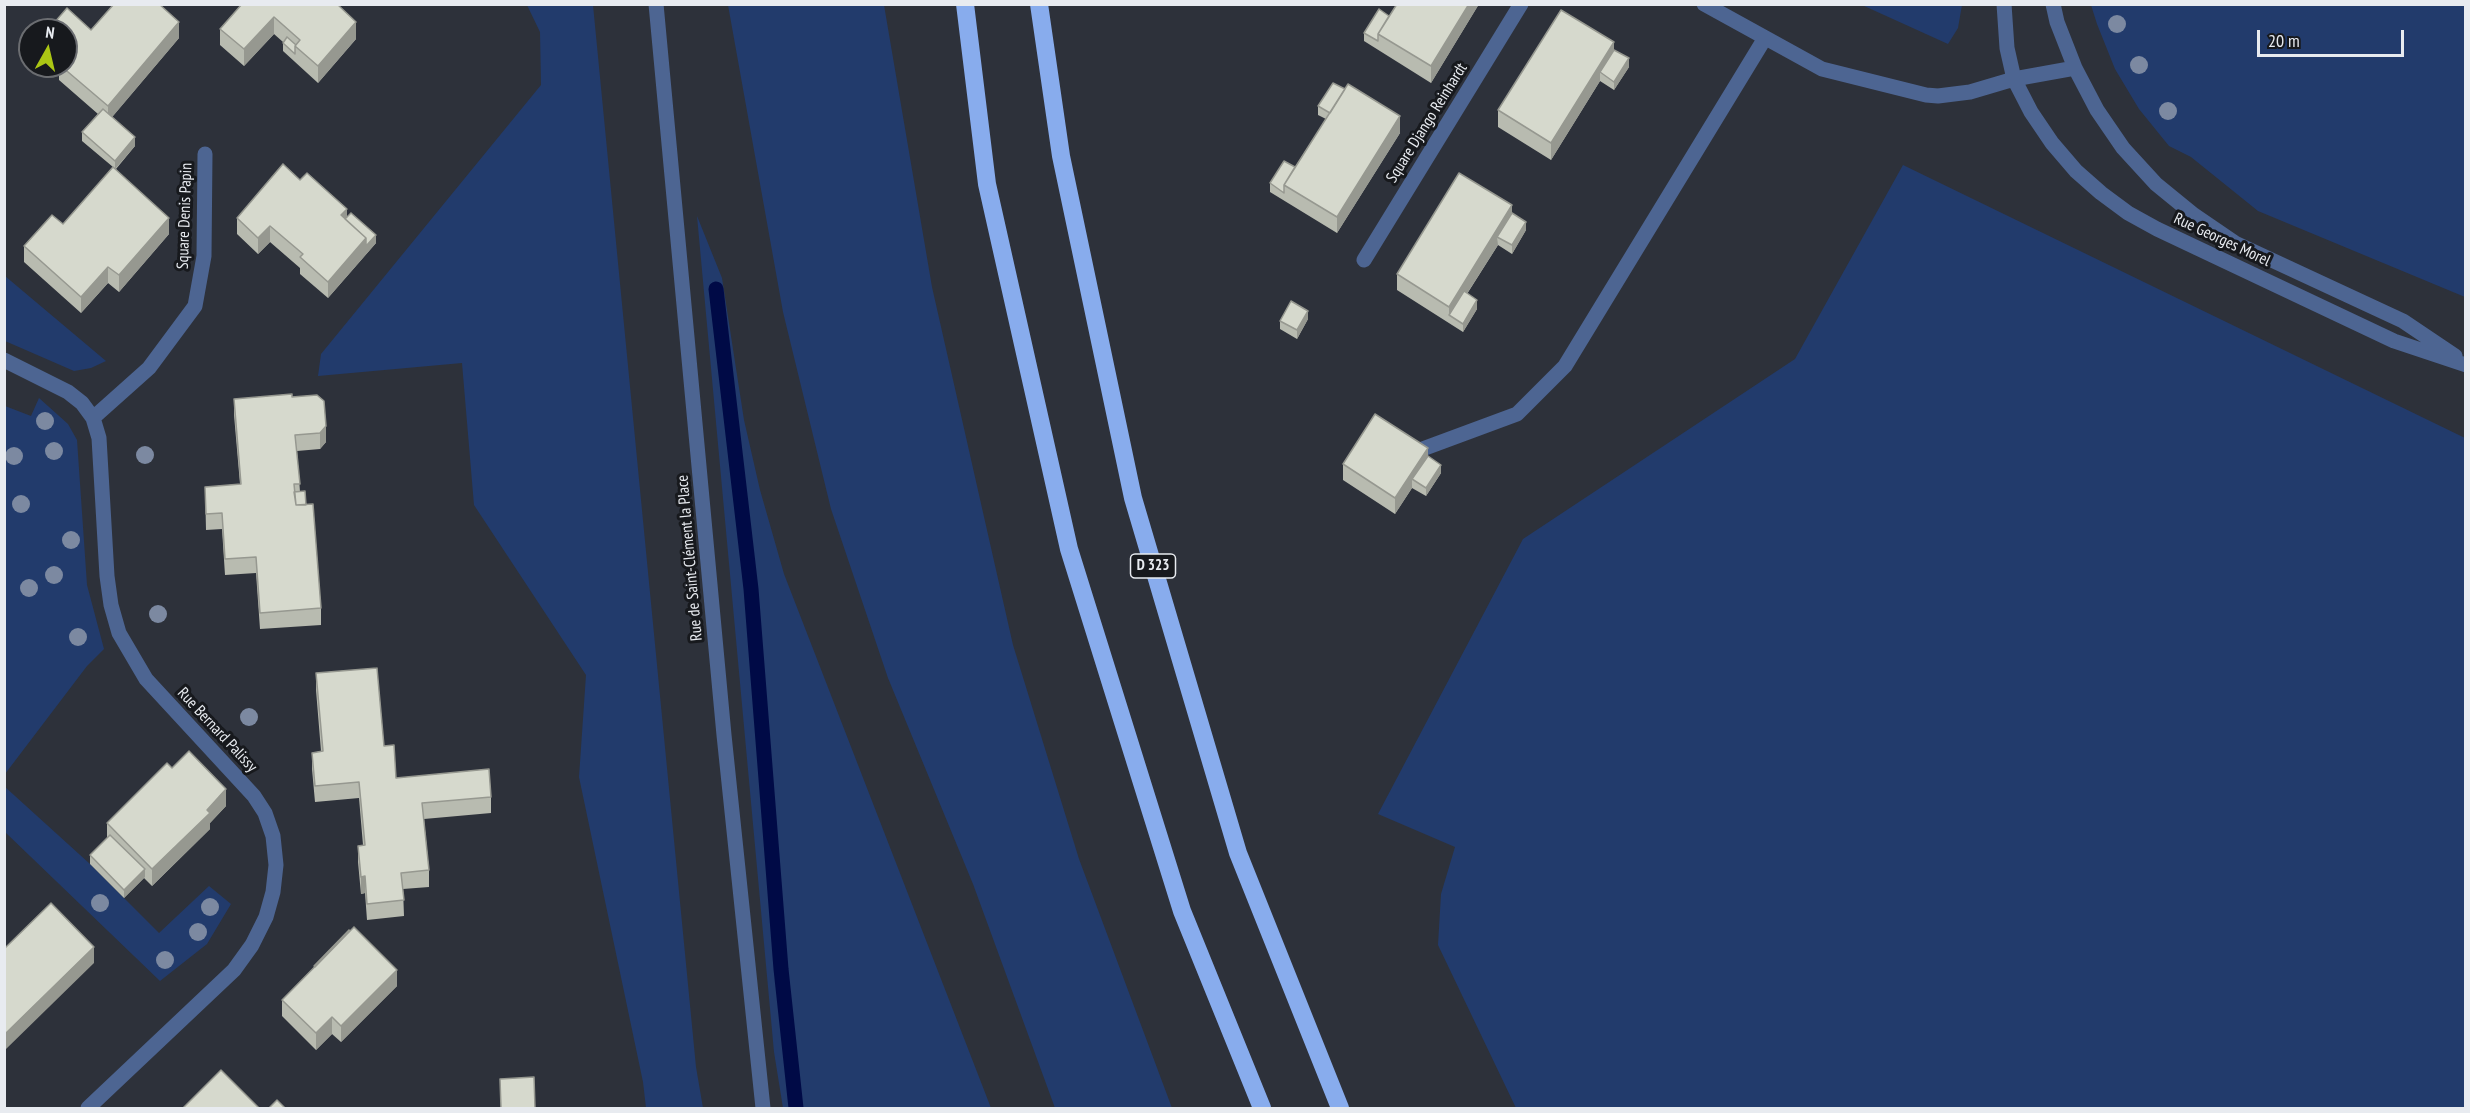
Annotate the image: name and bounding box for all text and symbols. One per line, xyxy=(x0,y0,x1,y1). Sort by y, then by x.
north arrow xyxy=(18,18,78,78)
scale bar xyxy=(2260,18,2407,56)
text: N xyxy=(45,22,56,43)
text: 20 m xyxy=(2268,29,2300,52)
street label: Square Django Reinhardt xyxy=(1382,60,1472,186)
street label: Square Denis Papin xyxy=(174,162,196,270)
street label: Rue Georges Morel xyxy=(2171,209,2273,271)
street label: Rue de Saint-Clément la Place xyxy=(673,474,707,642)
road number: D 323 xyxy=(1130,554,1176,578)
street label: Rue Bernard Palissy xyxy=(173,684,261,776)

